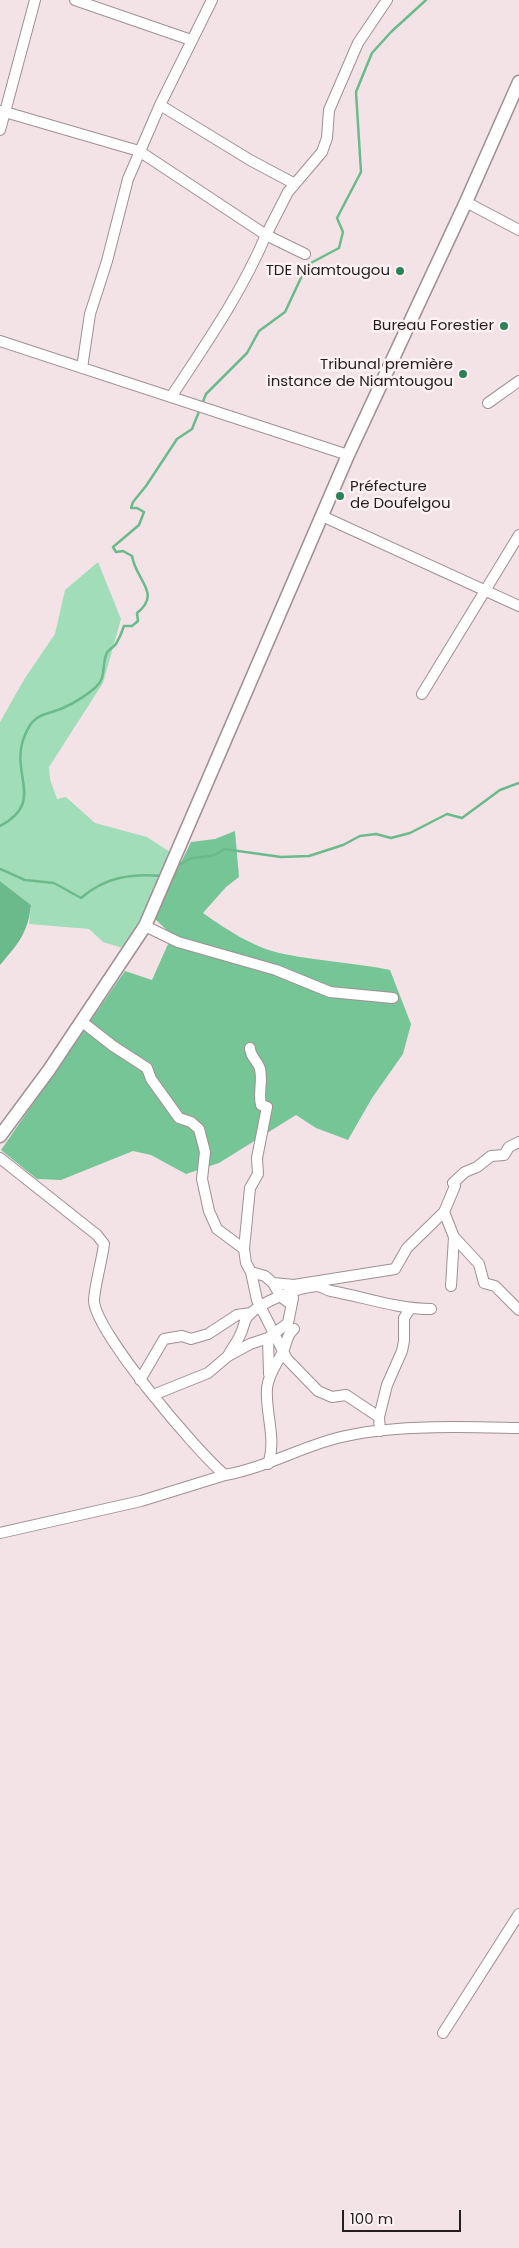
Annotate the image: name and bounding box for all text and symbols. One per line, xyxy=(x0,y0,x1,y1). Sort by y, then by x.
place label: TDE Niamtougou xyxy=(266,262,390,280)
marker: TDE Niamtougou xyxy=(394,265,406,277)
place label: Bureau Forestier xyxy=(373,317,494,335)
marker: Bureau Forestier xyxy=(498,320,510,332)
place label: Tribunal première instance de Niamtougou xyxy=(267,356,453,391)
marker: Tribunal première instance de Niamtougou xyxy=(457,368,469,380)
place label: Préfecture de Doufelgou xyxy=(350,478,451,513)
marker: Préfecture de Doufelgou xyxy=(334,490,346,502)
scale bar xyxy=(344,2200,463,2232)
text: 100 m xyxy=(350,2208,393,2229)

